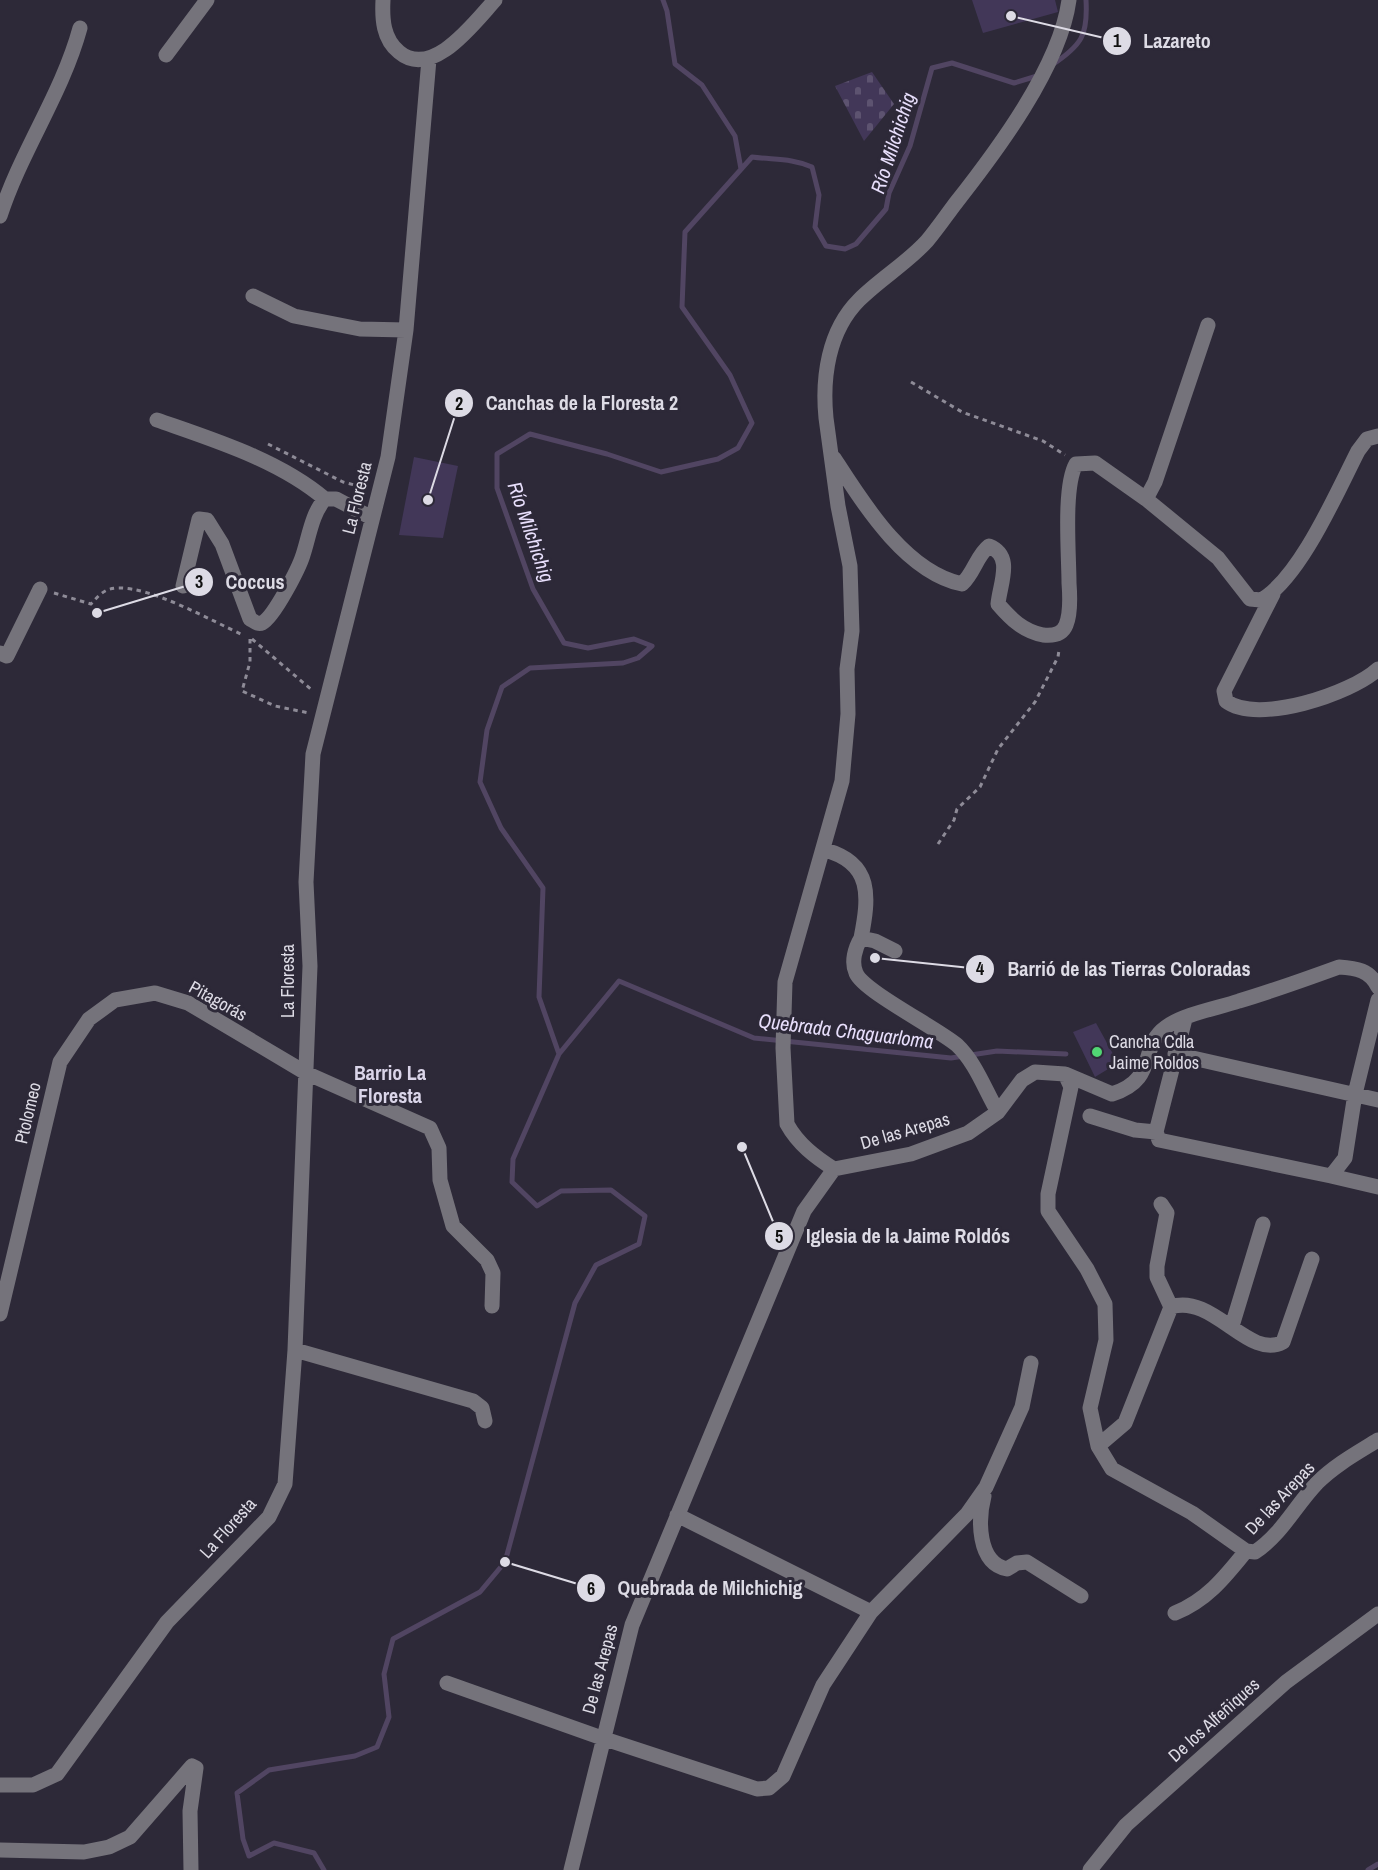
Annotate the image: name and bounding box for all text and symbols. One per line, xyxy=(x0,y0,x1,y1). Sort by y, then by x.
callout: Lazareto xyxy=(1102,22,1223,60)
text: Lazareto xyxy=(1143,27,1211,54)
text: 1 xyxy=(1113,28,1122,53)
water label: Río Milchichig xyxy=(863,89,922,197)
callout: Canchas de la Floresta 2 xyxy=(444,384,690,422)
text: Canchas de la Floresta 2 xyxy=(486,389,678,416)
text: 2 xyxy=(455,391,463,416)
street label: La Floresta xyxy=(335,459,378,537)
water label: Río Milchichig xyxy=(502,478,561,586)
callout: Coccus xyxy=(184,563,297,601)
text: Coccus xyxy=(225,568,285,595)
text: 3 xyxy=(195,569,203,594)
street label: La Floresta xyxy=(275,944,300,1018)
callout: Barrió de las Tierras Coloradas xyxy=(965,950,1262,988)
text: Barrió de las Tierras Coloradas xyxy=(1007,955,1251,982)
text: 4 xyxy=(976,956,985,981)
street label: Pitagorás xyxy=(185,974,252,1027)
water label: Quebrada Chaguarloma xyxy=(757,1006,935,1055)
place label: Cancha Cdla Jaime Roldos xyxy=(1109,1029,1199,1075)
marker: Cancha Cdla Jaime Roldos xyxy=(1090,1045,1104,1059)
district label: Barrio La Floresta xyxy=(354,1059,426,1109)
street label: Ptolomeo xyxy=(8,1080,47,1146)
street label: De las Arepas xyxy=(857,1106,952,1155)
callout: Iglesia de la Jaime Roldós xyxy=(764,1217,1023,1255)
text: Iglesia de la Jaime Roldós xyxy=(806,1222,1010,1249)
text: 5 xyxy=(775,1224,783,1249)
street label: De las Arepas xyxy=(1239,1456,1320,1540)
street label: La Floresta xyxy=(194,1492,262,1563)
callout: Quebrada de Milchichig xyxy=(576,1569,815,1607)
text: Quebrada de Milchichig xyxy=(617,1574,803,1601)
text: 6 xyxy=(587,1576,595,1601)
street label: De las Arepas xyxy=(576,1621,623,1716)
street label: De los Alfeñiques xyxy=(1163,1672,1265,1767)

